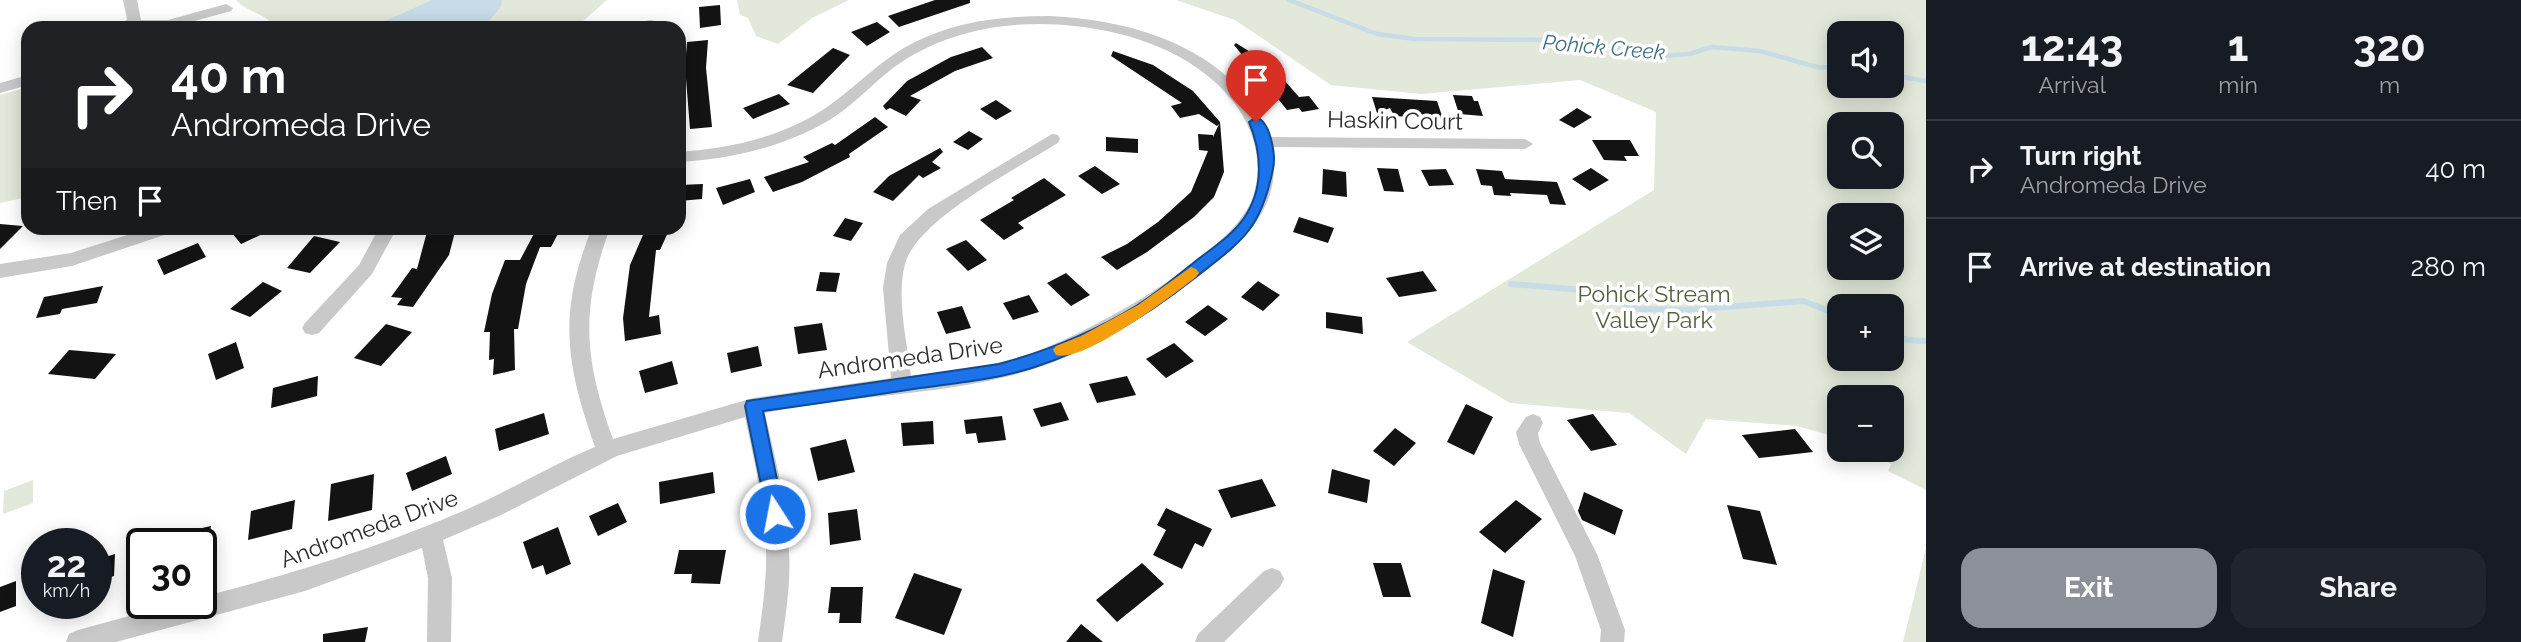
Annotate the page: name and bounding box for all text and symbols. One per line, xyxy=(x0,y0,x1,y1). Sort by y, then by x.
map controls xyxy=(1827,21,1904,462)
button: sound xyxy=(1827,21,1904,98)
text: 12:43 xyxy=(2021,22,2123,71)
text: 1 xyxy=(2228,22,2249,71)
text: 320 xyxy=(2353,22,2426,71)
water label: Pohick Creek xyxy=(1542,29,1666,65)
text: 40 m xyxy=(171,47,286,104)
icon: right xyxy=(56,49,147,140)
pin xyxy=(1226,50,1286,122)
icon: arrive xyxy=(1237,61,1275,99)
text: Arrival xyxy=(2038,71,2106,98)
text: min xyxy=(2218,71,2258,98)
text: m xyxy=(2379,71,2400,98)
street label: Haskin Court xyxy=(1327,105,1463,135)
text: Andromeda Drive xyxy=(171,106,431,143)
button: search xyxy=(1827,112,1904,189)
text: Turn right xyxy=(2020,141,2141,171)
icon: right xyxy=(1961,150,1999,188)
text: 40 m xyxy=(2425,154,2486,184)
text: Andromeda Drive xyxy=(2020,171,2207,198)
icon: arrive xyxy=(131,182,169,220)
text: Then xyxy=(56,186,117,216)
button: layers xyxy=(1827,203,1904,280)
icon: arrive xyxy=(1961,248,1999,286)
text: Arrive at destination xyxy=(2020,252,2271,282)
text: 280 m xyxy=(2411,252,2486,282)
park label: Pohick Stream Valley Park xyxy=(1577,280,1731,333)
button: + xyxy=(1827,294,1904,371)
street label: Andromeda Drive xyxy=(816,331,1004,383)
button: − xyxy=(1827,385,1904,462)
position arrow xyxy=(738,477,812,551)
street label: Andromeda Drive xyxy=(277,483,461,573)
speed limit sign: 30 xyxy=(126,528,217,619)
text: 22 xyxy=(47,544,86,585)
button: Exit xyxy=(1961,548,2217,628)
button: Share xyxy=(2231,548,2486,628)
text: km/h xyxy=(43,580,90,601)

